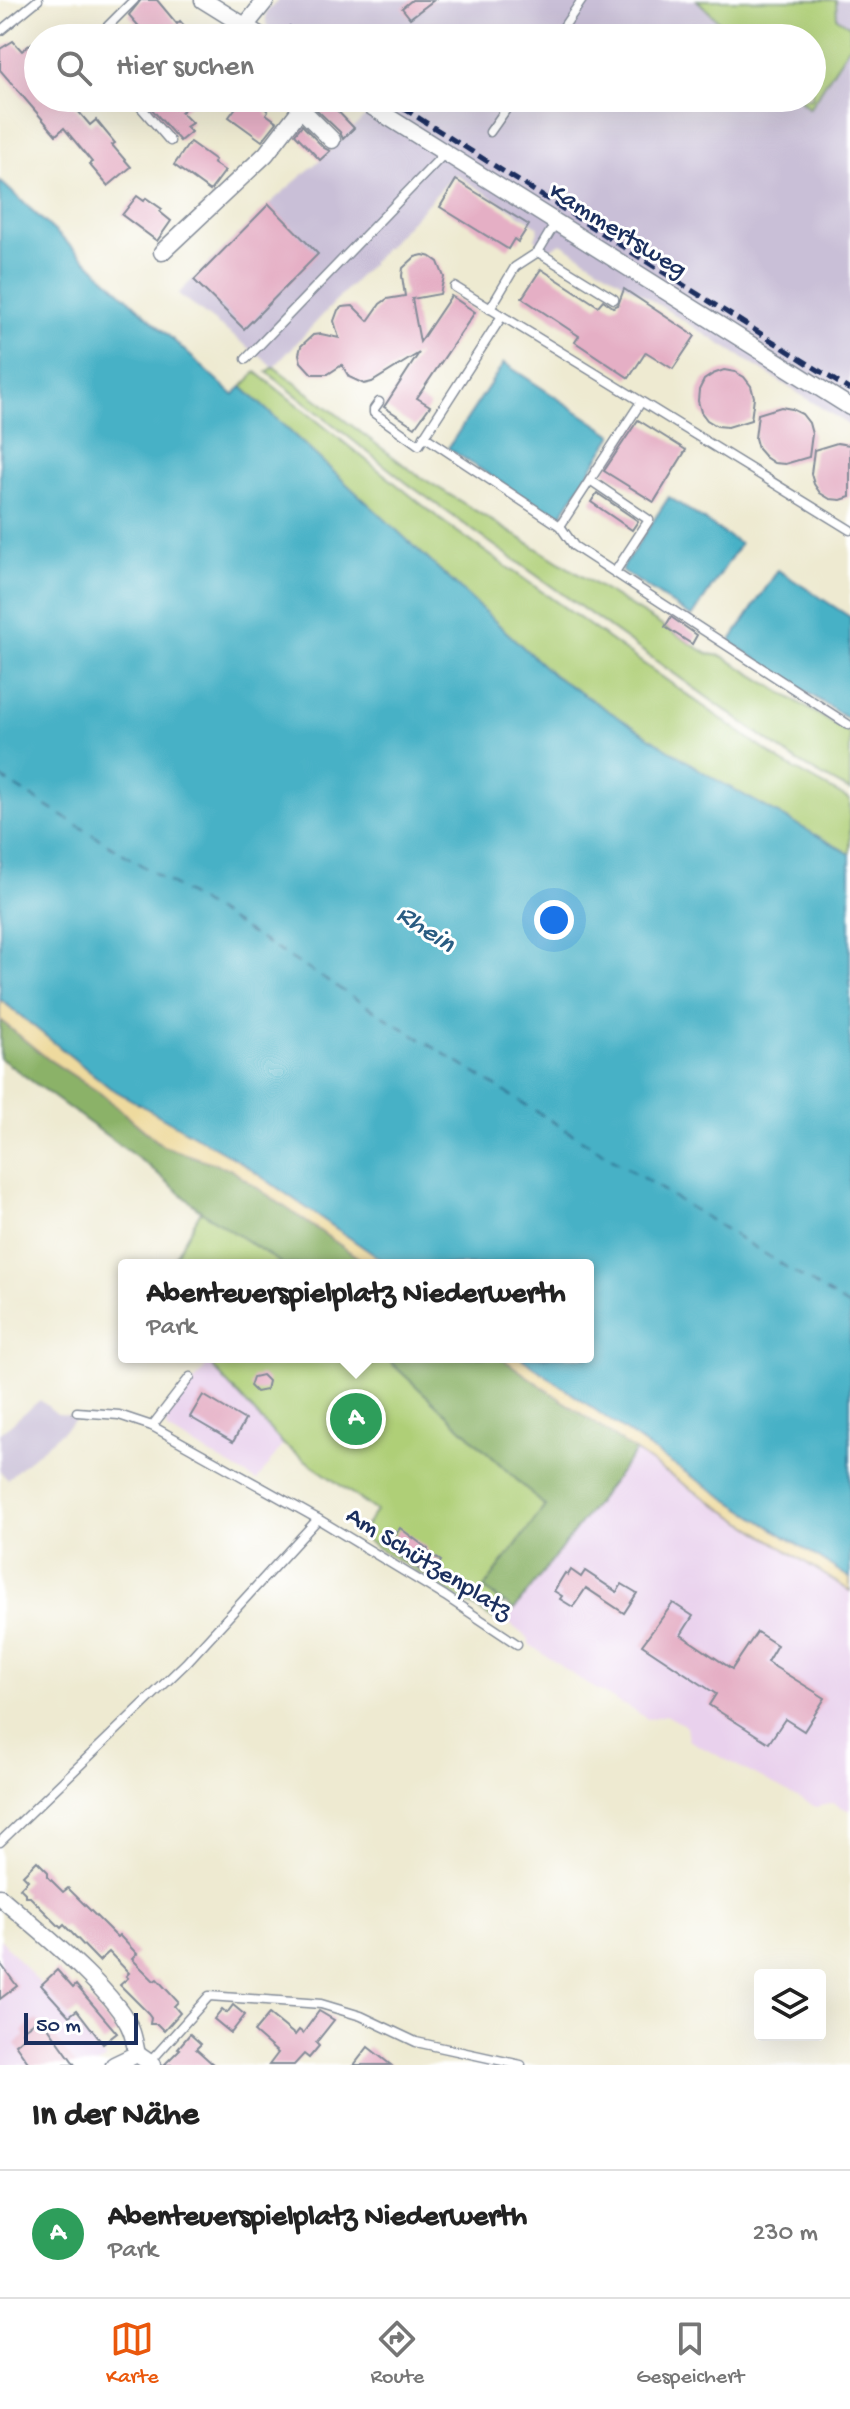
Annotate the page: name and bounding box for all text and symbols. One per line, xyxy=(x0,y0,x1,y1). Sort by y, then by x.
search box xyxy=(24,24,826,112)
icon: search xyxy=(52,46,96,90)
text: Hier suchen xyxy=(116,51,254,86)
street label: Kammertsweg xyxy=(542,177,692,287)
water label: Rhein xyxy=(389,899,461,962)
your location xyxy=(534,900,574,940)
popup xyxy=(118,1259,594,1363)
text: Abenteuerspielplatz Niederwerth xyxy=(146,1278,566,1313)
text: Park xyxy=(146,1313,196,1344)
pin: A xyxy=(330,1389,382,1449)
street label: Am Schützenplatz xyxy=(339,1502,518,1629)
map controls xyxy=(754,1969,826,2041)
button: layers xyxy=(754,1969,826,2041)
scale bar xyxy=(24,2009,138,2045)
text: 50 m xyxy=(36,2014,81,2040)
text: In der Nähe xyxy=(32,2097,199,2137)
text: Abenteuerspielplatz Niederwerth xyxy=(108,2201,527,2236)
text: A xyxy=(50,2219,66,2250)
text: 230 m xyxy=(752,2219,818,2250)
text: Park xyxy=(108,2236,158,2267)
tab: Karte xyxy=(106,2317,159,2391)
tab: Route xyxy=(371,2317,424,2391)
tab: Gespeichert xyxy=(636,2317,744,2391)

